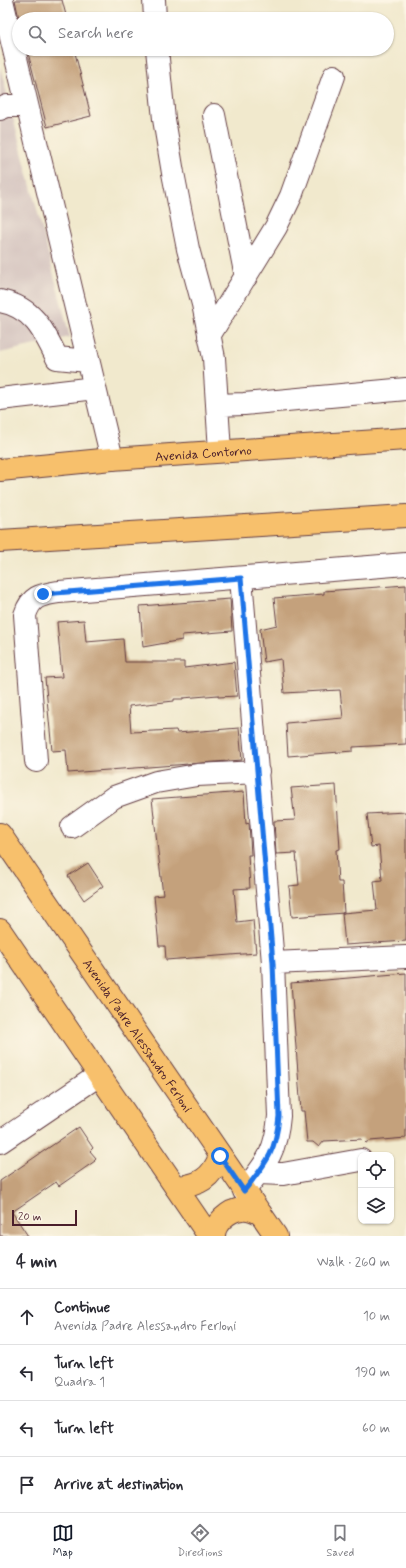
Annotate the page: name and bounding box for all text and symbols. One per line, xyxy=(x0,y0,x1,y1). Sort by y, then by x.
search box xyxy=(12,12,394,56)
icon: search xyxy=(26,23,48,45)
text: Search here xyxy=(58,24,134,44)
street label: Avenida Contorno xyxy=(154,442,253,466)
route end xyxy=(34,585,52,603)
street label: Avenida Padre Alessandro Ferloni xyxy=(78,956,196,1116)
route start xyxy=(211,1147,229,1165)
map controls xyxy=(358,1152,394,1224)
button: locate xyxy=(358,1152,394,1188)
button: layers xyxy=(358,1188,394,1224)
scale bar xyxy=(12,1208,77,1227)
text: 20 m xyxy=(18,1210,41,1224)
text: 4 min xyxy=(16,1251,57,1273)
text: Walk · 260 m xyxy=(317,1254,390,1271)
text: Continue xyxy=(54,1298,110,1318)
icon: ahead xyxy=(16,1306,38,1328)
text: 10 m xyxy=(363,1308,390,1325)
text: Avenida Padre Alessandro Ferloni xyxy=(54,1318,236,1335)
text: Turn left xyxy=(54,1354,114,1374)
icon: left xyxy=(16,1362,38,1384)
text: 190 m xyxy=(355,1364,390,1381)
text: Quadra 1 xyxy=(54,1374,105,1391)
icon: left xyxy=(16,1418,38,1440)
text: Turn left xyxy=(54,1419,114,1439)
text: 60 m xyxy=(362,1420,390,1437)
icon: arrive xyxy=(16,1474,38,1496)
text: Arrive at destination xyxy=(54,1475,183,1495)
tab: Map xyxy=(52,1522,74,1560)
tab: Directions xyxy=(177,1522,223,1560)
tab: Saved xyxy=(326,1522,354,1560)

